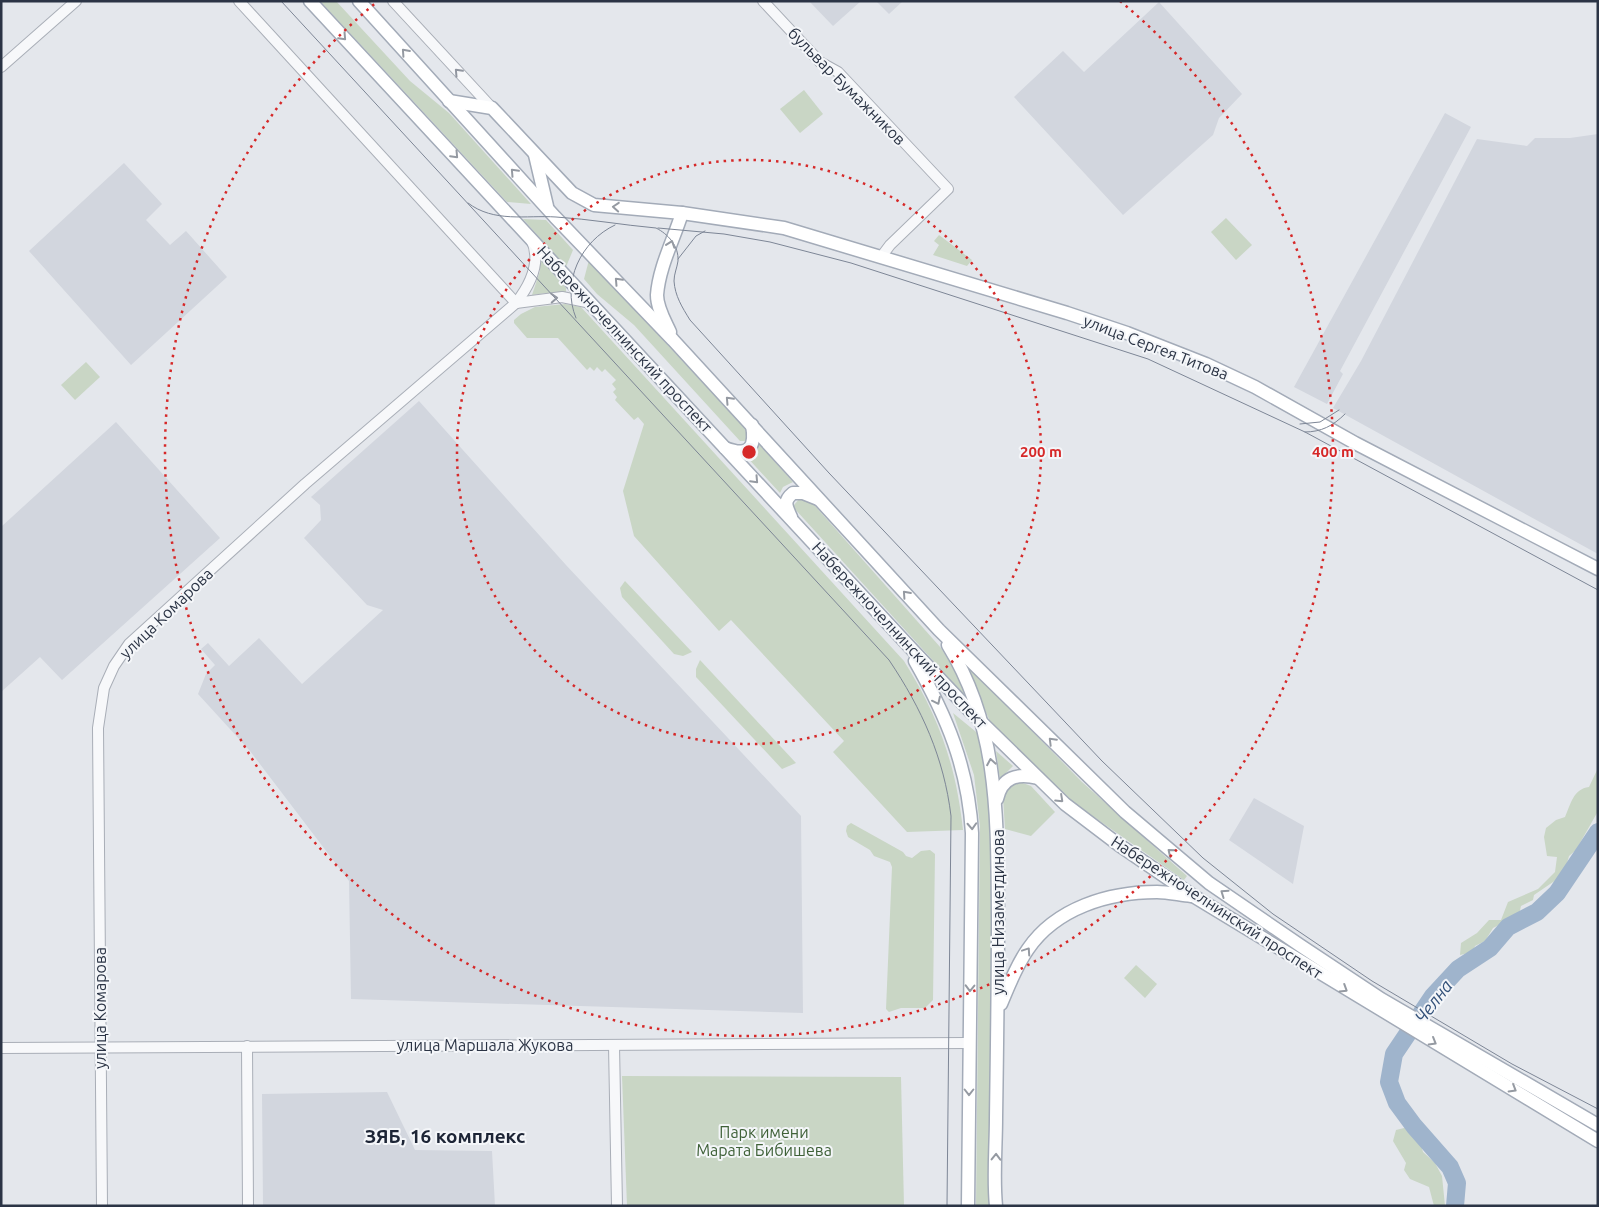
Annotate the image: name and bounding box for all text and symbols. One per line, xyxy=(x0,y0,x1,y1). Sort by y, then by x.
street label: бульвар Бумажников xyxy=(785,24,909,148)
one-way arrow xyxy=(337,31,346,40)
one-way arrow xyxy=(402,49,411,58)
one-way arrow xyxy=(455,69,464,78)
one-way arrow xyxy=(449,149,458,158)
one-way arrow xyxy=(511,169,520,178)
one-way arrow xyxy=(611,201,619,212)
one-way arrow xyxy=(665,240,675,248)
street label: Набережночелнинский проспект xyxy=(534,242,716,436)
one-way arrow xyxy=(615,277,624,286)
one-way arrow xyxy=(551,293,559,303)
street label: улица Сергея Титова xyxy=(1081,311,1231,383)
one-way arrow xyxy=(726,396,735,405)
centre of rings xyxy=(740,443,758,461)
text: 200 m xyxy=(1020,443,1062,460)
text: 400 m xyxy=(1312,443,1354,460)
one-way arrow xyxy=(749,475,758,484)
street label: Набережночелнинский проспект xyxy=(809,538,991,732)
street label: улица Комарова xyxy=(116,564,216,662)
one-way arrow xyxy=(903,590,912,599)
one-way arrow xyxy=(931,696,941,705)
one-way arrow xyxy=(1049,738,1058,747)
one-way arrow xyxy=(986,757,996,766)
one-way arrow xyxy=(1055,793,1064,802)
one-way arrow xyxy=(966,822,977,830)
street label: улица Низаметдинова xyxy=(989,829,1007,995)
street label: Набережночелнинский проспект xyxy=(1108,832,1326,982)
one-way arrow xyxy=(1168,849,1177,857)
one-way arrow xyxy=(1221,890,1230,900)
street label: улица Комарова xyxy=(91,947,109,1069)
one-way arrow xyxy=(1020,948,1030,957)
water label: Челна xyxy=(1410,975,1456,1026)
one-way arrow xyxy=(1339,982,1348,992)
one-way arrow xyxy=(965,984,975,992)
one-way arrow xyxy=(1427,1035,1436,1045)
street label: улица Маршала Жукова xyxy=(397,1036,573,1054)
one-way arrow xyxy=(1508,1083,1517,1093)
one-way arrow xyxy=(964,1088,974,1096)
park label: Парк имени Марата Бибишева xyxy=(696,1123,832,1159)
district label: ЗЯБ, 16 комплекс xyxy=(365,1125,525,1147)
one-way arrow xyxy=(991,1153,1001,1160)

